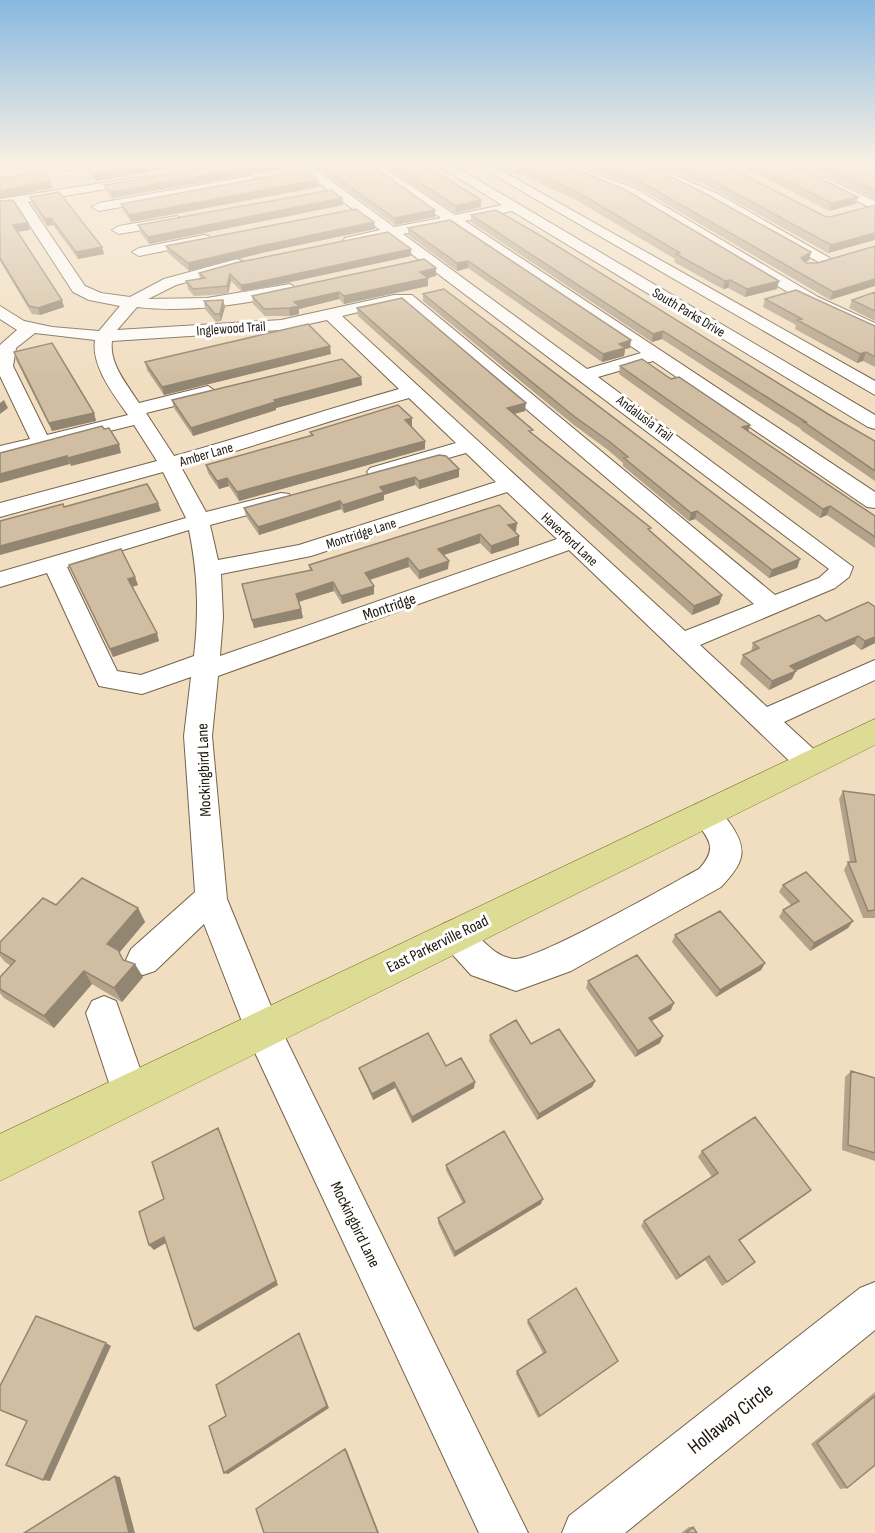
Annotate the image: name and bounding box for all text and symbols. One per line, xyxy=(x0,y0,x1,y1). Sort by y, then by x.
street label: South Parks Drive xyxy=(649,284,728,341)
street label: Inglewood Trail xyxy=(196,318,266,339)
street label: Andalusia Trail xyxy=(612,391,676,445)
street label: Amber Lane xyxy=(176,439,235,471)
street label: Haverford Lane xyxy=(538,509,601,570)
street label: Montridge Lane xyxy=(324,514,398,553)
street label: Montridge xyxy=(360,589,419,625)
street label: Mockingbird Lane xyxy=(193,723,216,817)
street label: East Parkerville Road xyxy=(384,912,492,977)
street label: Mockingbird Lane xyxy=(326,1179,384,1271)
street label: Hollaway Circle xyxy=(683,1378,778,1459)

